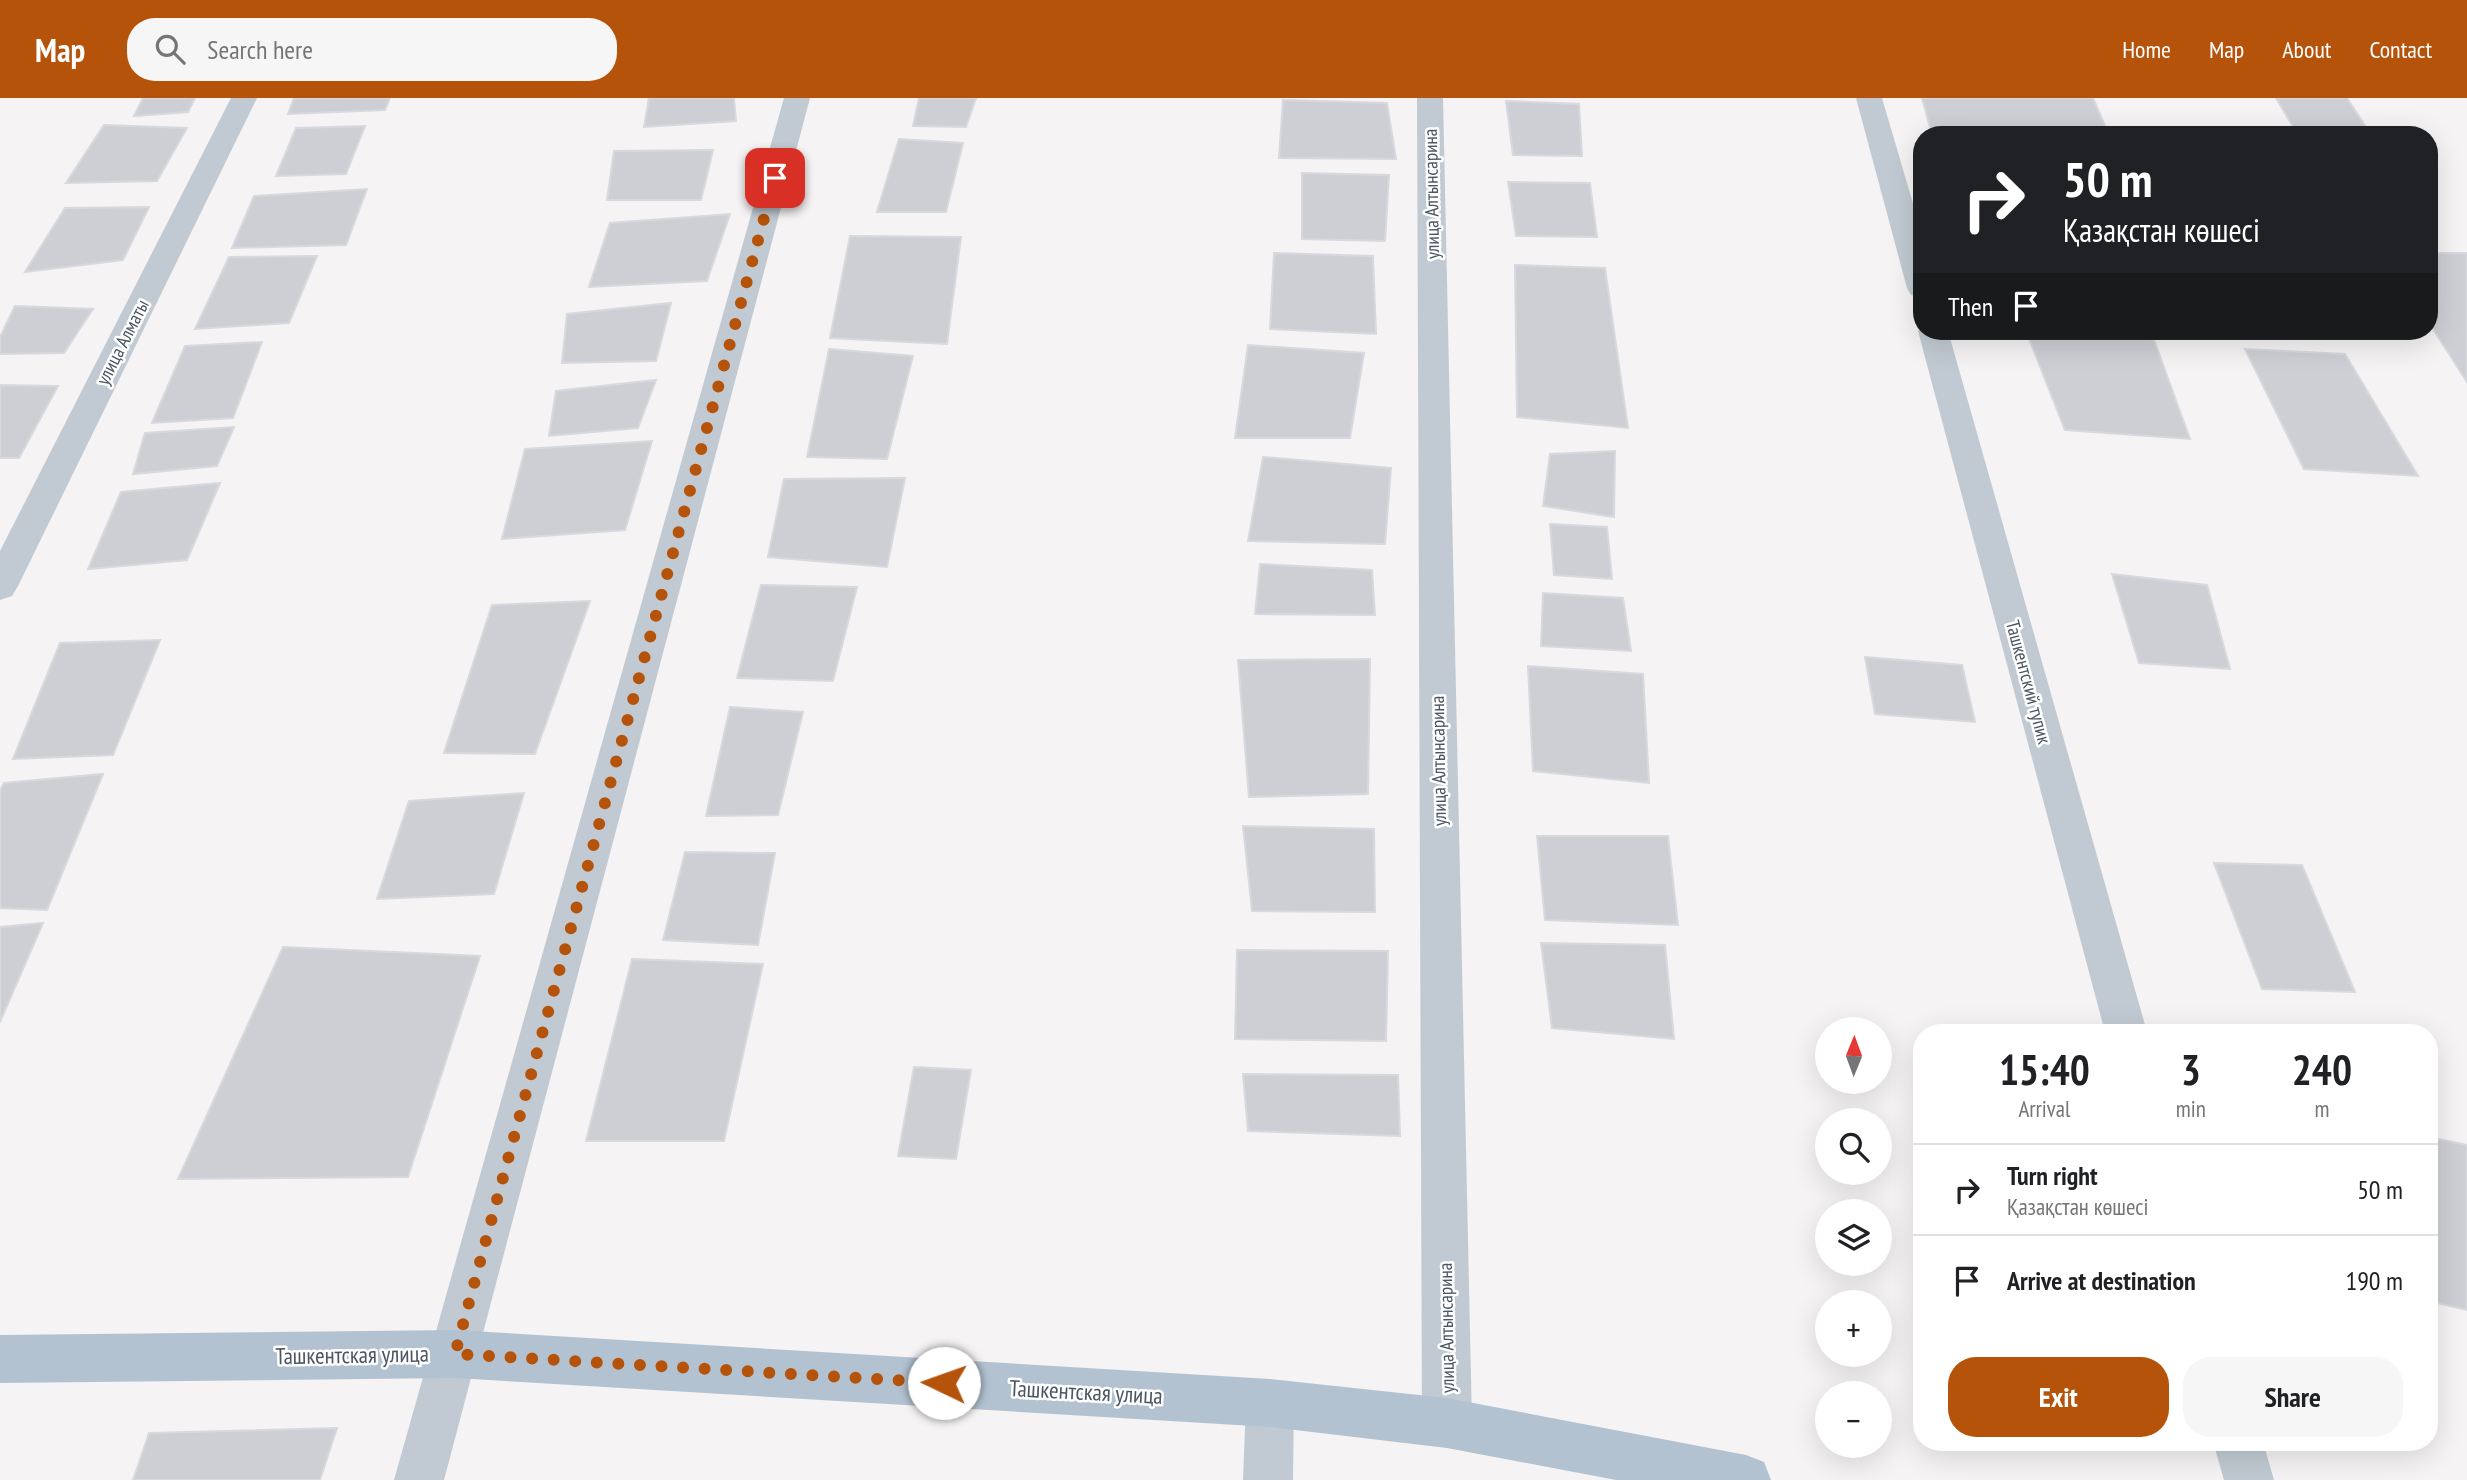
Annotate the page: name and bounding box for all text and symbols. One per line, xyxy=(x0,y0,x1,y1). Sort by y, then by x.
search box xyxy=(127,18,617,81)
text: Map xyxy=(35,28,85,71)
icon: search xyxy=(151,30,189,68)
text: Search here xyxy=(207,33,313,66)
text: Home xyxy=(2122,34,2171,65)
text: Map xyxy=(2209,34,2244,65)
text: About xyxy=(2282,34,2331,65)
text: Contact xyxy=(2369,34,2432,65)
street label: улица Алтынсарина xyxy=(1418,129,1444,259)
text: 50 m xyxy=(2063,147,2152,211)
pin xyxy=(745,148,805,208)
icon: right xyxy=(1948,154,2039,245)
icon: arrive xyxy=(756,159,794,197)
text: Қазақстан көшесі xyxy=(2063,209,2260,251)
icon: arrive xyxy=(2007,287,2045,325)
text: Then xyxy=(1948,290,1993,323)
street label: улица Алматы xyxy=(90,295,154,389)
street label: Ташкентский тупик xyxy=(2001,618,2057,747)
street label: улица Алтынсарина xyxy=(1425,696,1451,826)
north arrow xyxy=(1815,1017,1892,1094)
map controls xyxy=(1815,1017,1892,1458)
text: 15:40 xyxy=(1999,1042,2090,1097)
text: 3 xyxy=(2181,1042,2201,1097)
text: 240 xyxy=(2292,1042,2352,1097)
text: Arrival xyxy=(2018,1094,2070,1123)
text: min xyxy=(2176,1094,2206,1123)
text: m xyxy=(2314,1094,2329,1123)
button: search xyxy=(1815,1108,1892,1185)
text: Turn right xyxy=(2007,1159,2098,1192)
icon: right xyxy=(1948,1171,1986,1209)
text: 50 m xyxy=(2357,1173,2403,1206)
text: Қазақстан көшесі xyxy=(2007,1192,2149,1221)
button: layers xyxy=(1815,1199,1892,1276)
icon: arrive xyxy=(1948,1262,1986,1300)
street label: улица Алтынсарина xyxy=(1433,1263,1459,1393)
text: Arrive at destination xyxy=(2007,1264,2196,1297)
text: 190 m xyxy=(2345,1264,2403,1297)
button: + xyxy=(1815,1290,1892,1367)
street label: Ташкентская улица xyxy=(275,1339,429,1370)
position arrow xyxy=(907,1346,981,1420)
button: Exit xyxy=(1948,1357,2169,1437)
button: Share xyxy=(2183,1357,2403,1437)
street label: Ташкентская улица xyxy=(1009,1373,1163,1410)
button: − xyxy=(1815,1381,1892,1458)

